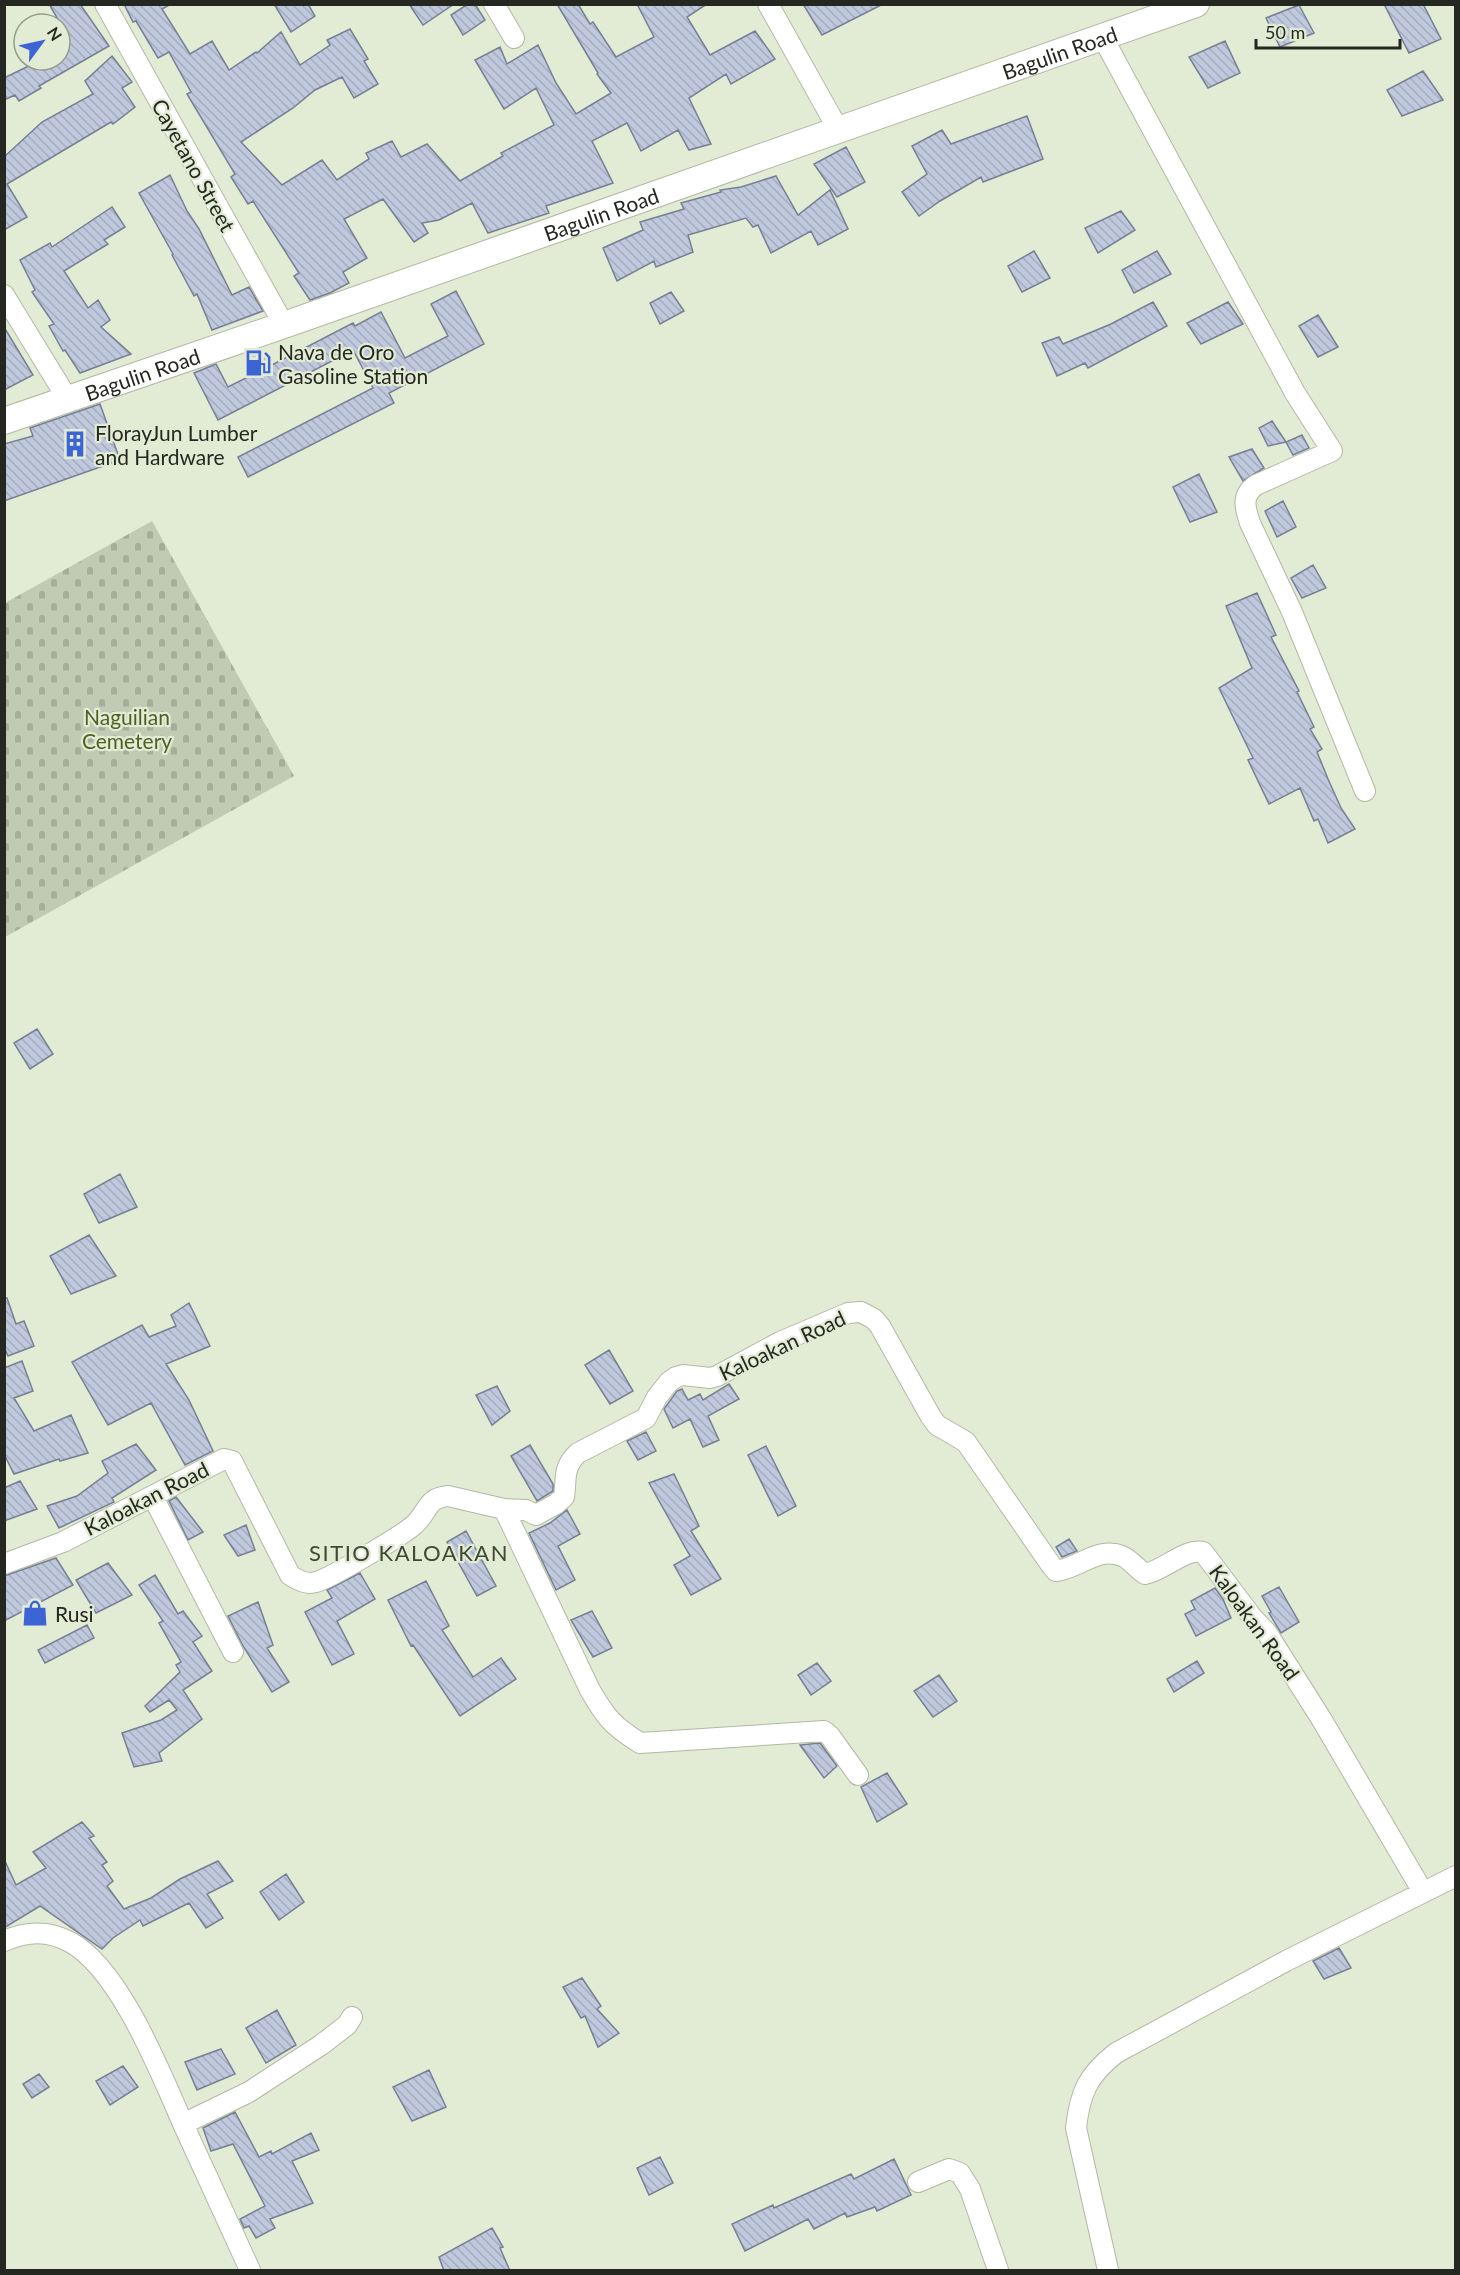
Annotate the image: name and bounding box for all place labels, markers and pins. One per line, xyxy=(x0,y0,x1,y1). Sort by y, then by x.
place label: Nava de Oro Gasoline Station xyxy=(278,339,428,388)
fuel station icon: Nava de Oro Gasoline Station xyxy=(243,348,273,378)
place label: FlorayJun Lumber and Hardware xyxy=(95,420,258,469)
building icon: FlorayJun Lumber and Hardware xyxy=(60,429,90,459)
shop icon: Rusi xyxy=(20,1598,50,1628)
place label: Rusi xyxy=(55,1601,94,1626)

